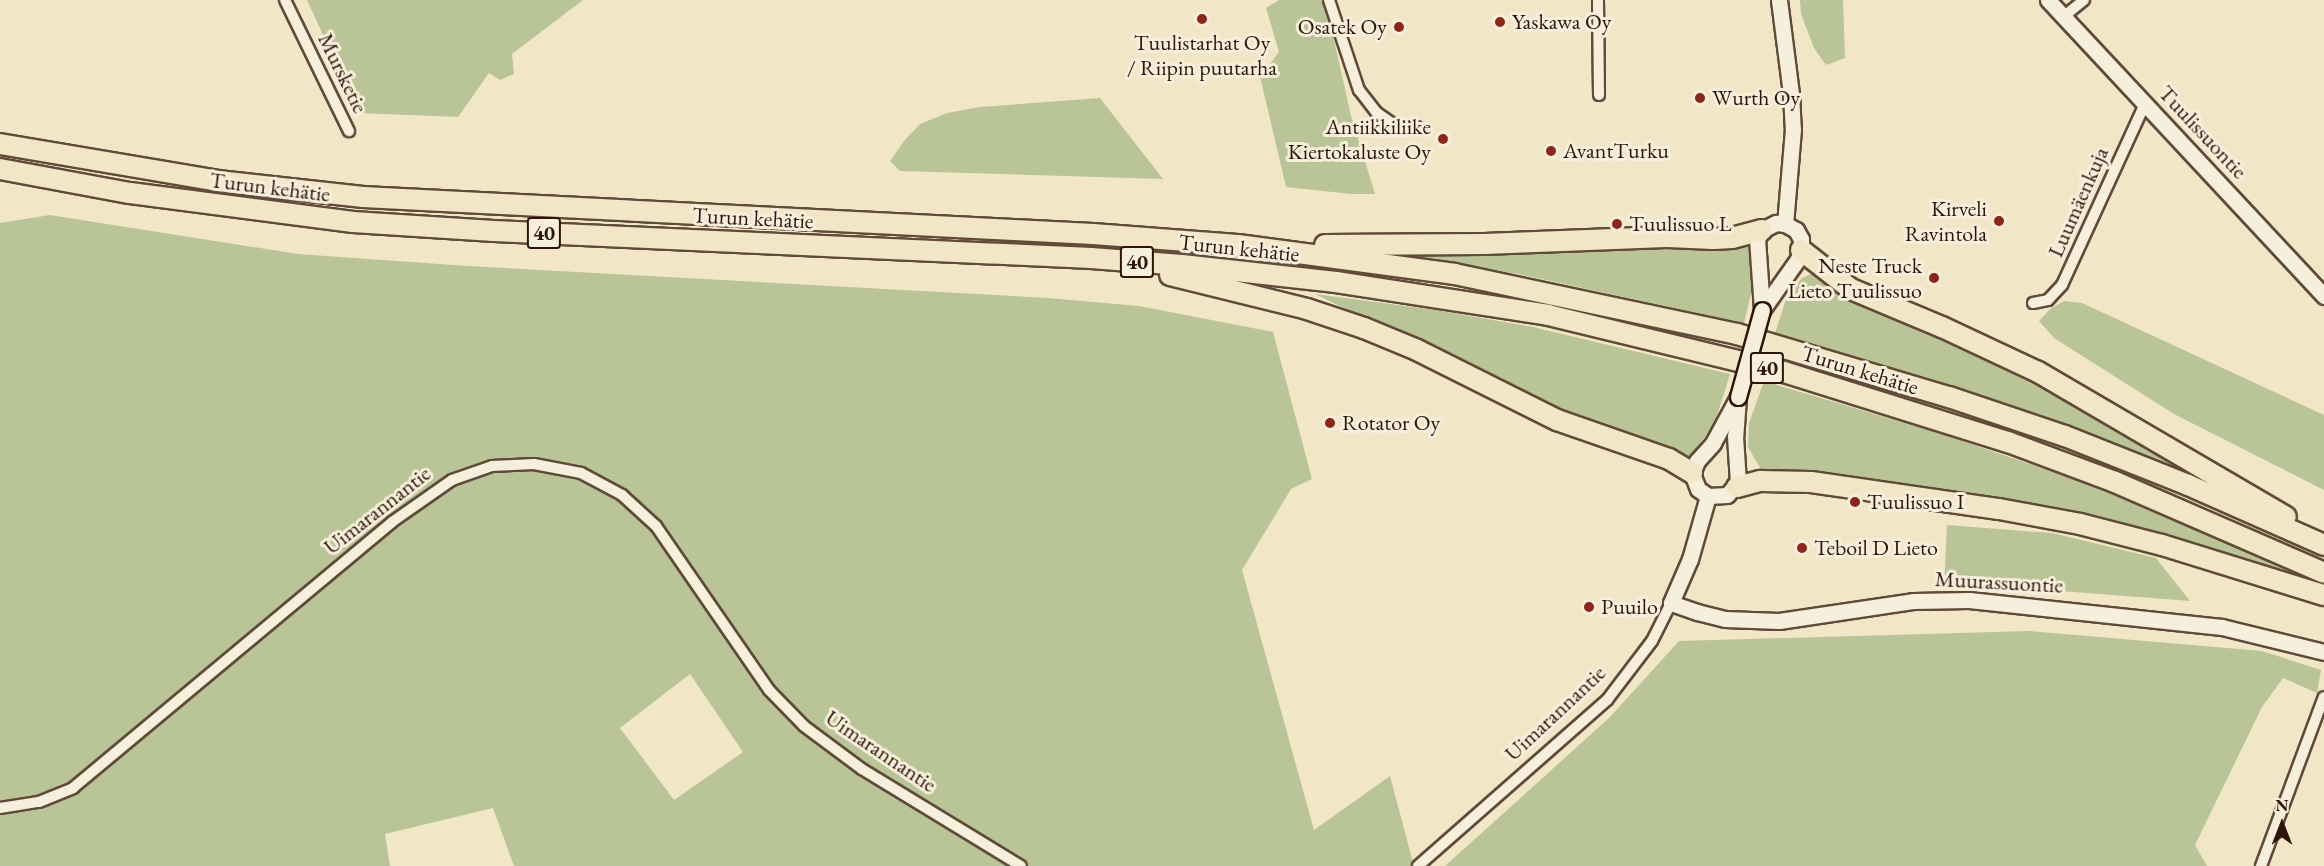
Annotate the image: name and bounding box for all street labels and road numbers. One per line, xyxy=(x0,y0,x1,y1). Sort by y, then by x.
street label: Mursketie xyxy=(312,29,374,117)
street label: Tuulissuontie xyxy=(2153,80,2253,184)
street label: Luumäenkuja xyxy=(2042,143,2114,261)
street label: Turun kehätie xyxy=(208,167,332,207)
street label: Turun kehätie xyxy=(692,202,814,234)
road number: 40 xyxy=(526,215,562,251)
street label: Turun kehätie xyxy=(1177,229,1301,267)
road number: 40 xyxy=(1119,244,1155,280)
street label: Turun kehätie xyxy=(1798,340,1922,400)
road number: 40 xyxy=(1749,350,1785,386)
street label: Uimarannantie xyxy=(318,460,436,560)
street label: Muurassuontie xyxy=(1934,565,2064,599)
street label: Uimarannantie xyxy=(1499,660,1611,766)
street label: Uimarannantie xyxy=(820,704,942,798)

